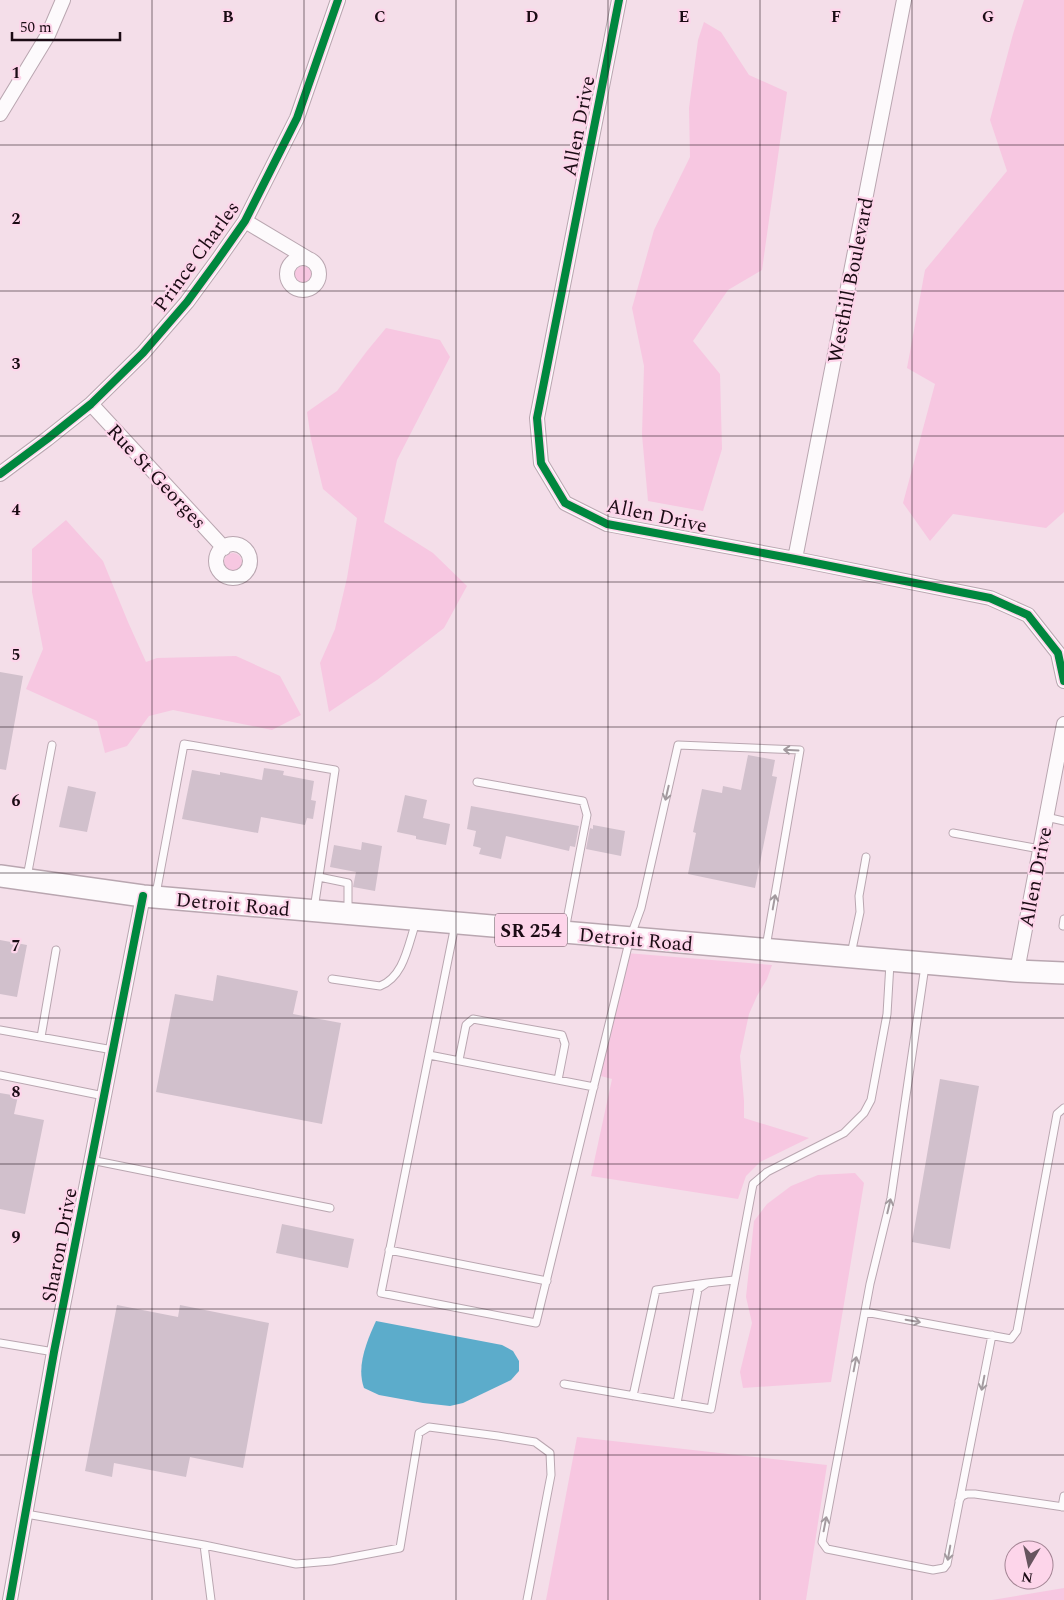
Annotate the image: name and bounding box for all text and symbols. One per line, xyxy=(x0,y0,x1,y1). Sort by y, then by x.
text: B xyxy=(222,5,234,29)
text: C xyxy=(374,5,386,29)
text: D xyxy=(526,5,539,29)
text: E xyxy=(679,5,689,29)
text: F xyxy=(831,5,841,29)
text: G xyxy=(982,5,994,29)
scale bar xyxy=(12,10,120,42)
text: 50 m xyxy=(20,16,52,39)
text: 1 xyxy=(12,61,20,85)
street label: Allen Drive xyxy=(555,73,603,179)
street label: Prince Charles xyxy=(146,195,247,318)
street label: Westhill Boulevard xyxy=(820,195,882,366)
text: 2 xyxy=(12,207,21,231)
text: 3 xyxy=(12,352,21,376)
street label: Rue St Georges xyxy=(99,417,213,536)
street label: Allen Drive xyxy=(604,491,710,541)
text: 4 xyxy=(12,498,21,522)
text: 5 xyxy=(12,643,20,667)
one-way arrow xyxy=(784,745,800,754)
one-way arrow xyxy=(662,784,671,800)
text: 6 xyxy=(12,789,21,813)
street label: Allen Drive xyxy=(1012,824,1060,930)
street label: Detroit Road xyxy=(175,885,291,925)
one-way arrow xyxy=(769,894,779,910)
road number: SR 254 xyxy=(495,914,567,946)
street label: Detroit Road xyxy=(578,920,694,960)
text: 7 xyxy=(12,934,21,958)
text: 8 xyxy=(12,1080,21,1104)
street label: Sharon Drive xyxy=(34,1185,86,1305)
one-way arrow xyxy=(885,1198,894,1214)
text: 9 xyxy=(12,1225,21,1249)
one-way arrow xyxy=(905,1316,921,1326)
one-way arrow xyxy=(851,1357,861,1373)
one-way arrow xyxy=(977,1375,987,1391)
one-way arrow xyxy=(821,1516,831,1532)
north arrow xyxy=(1004,1540,1054,1590)
one-way arrow xyxy=(944,1544,954,1560)
text: N xyxy=(1020,1566,1034,1589)

